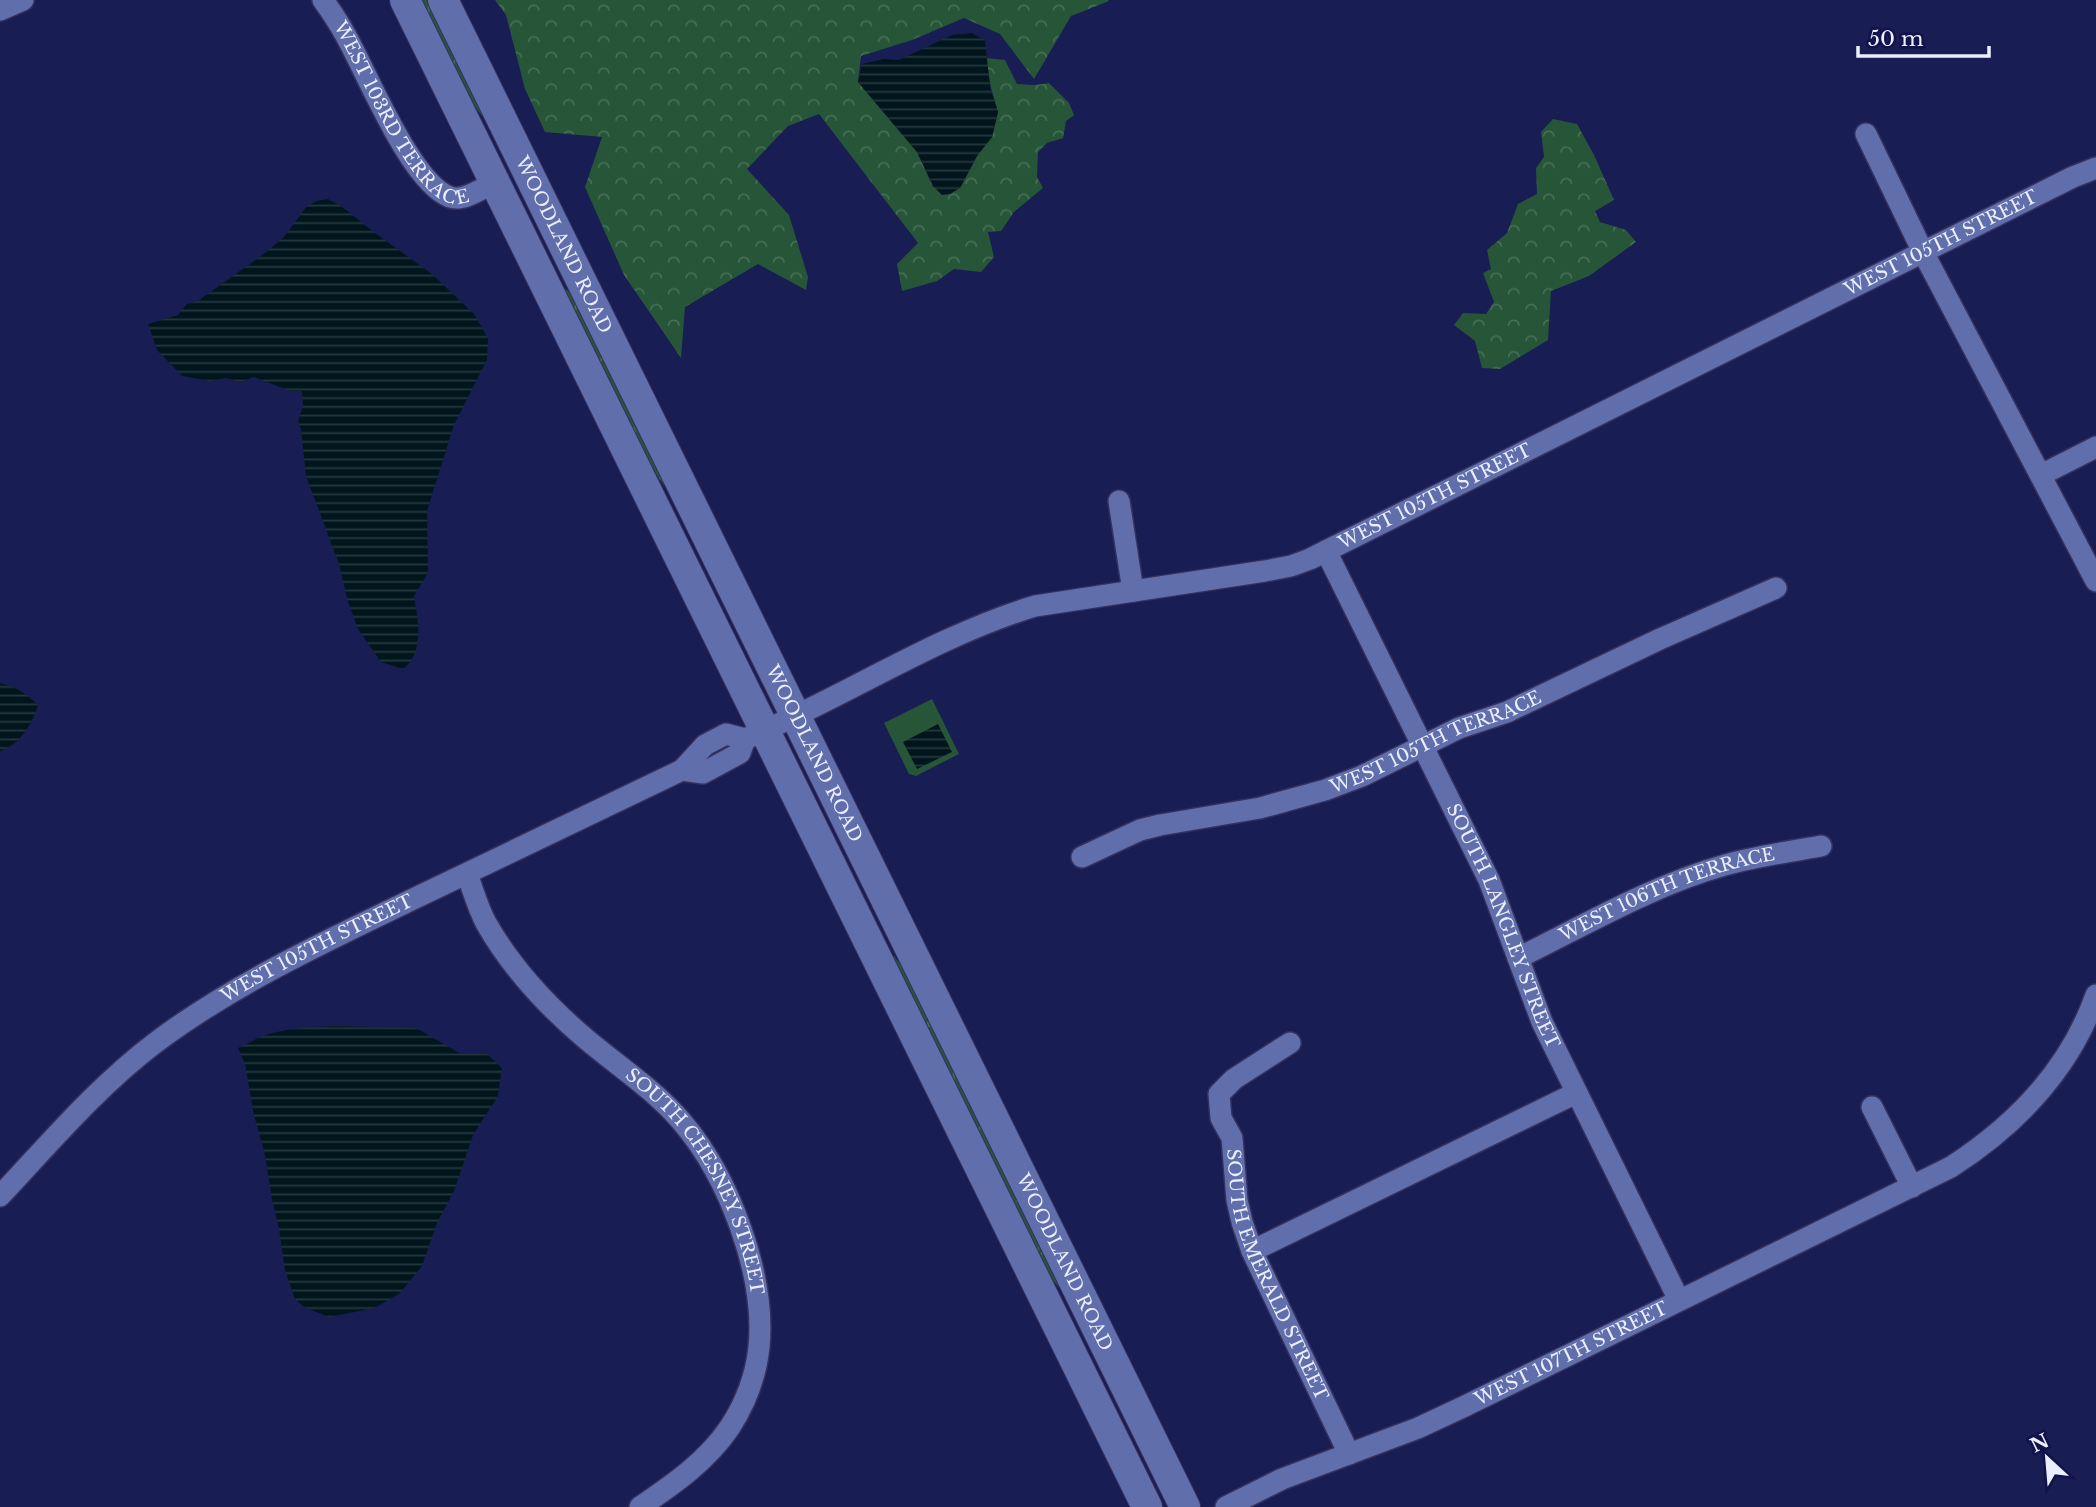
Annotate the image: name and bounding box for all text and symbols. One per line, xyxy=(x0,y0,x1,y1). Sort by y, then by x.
scale bar xyxy=(1858,14,1989,58)
street label: WEST 103RD TERRACE xyxy=(329,17,471,210)
text: 50 m xyxy=(1868,26,1924,52)
street label: WOODLAND ROAD xyxy=(510,152,616,337)
street label: WEST 105TH STREET xyxy=(1840,185,2042,301)
street label: WEST 105TH STREET xyxy=(1334,439,1535,554)
street label: WOODLAND ROAD xyxy=(761,661,867,846)
street label: WEST 105TH TERRACE xyxy=(1326,686,1545,798)
street label: SOUTH LANGLEY STREET xyxy=(1442,800,1565,1052)
street label: WEST 106TH TERRACE xyxy=(1555,843,1776,947)
street label: WEST 105TH STREET xyxy=(216,890,417,1008)
street label: SOUTH CHESNEY STREET xyxy=(621,1064,768,1297)
street label: SOUTH EMERALD STREET xyxy=(1222,1148,1333,1405)
street label: WOODLAND ROAD xyxy=(1011,1169,1117,1354)
street label: WEST 107TH STREET xyxy=(1470,1297,1672,1411)
north arrow xyxy=(2012,1423,2082,1493)
text: N xyxy=(2027,1429,2053,1457)

